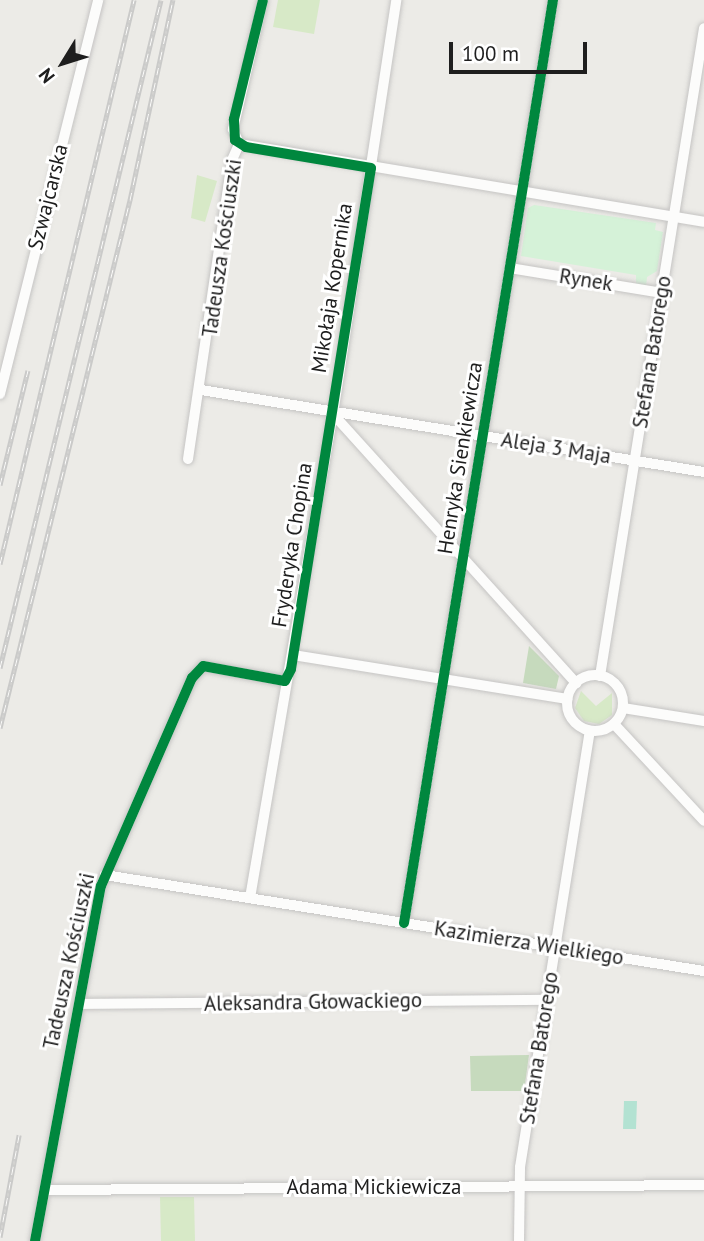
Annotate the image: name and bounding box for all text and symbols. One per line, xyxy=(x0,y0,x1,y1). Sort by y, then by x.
north arrow xyxy=(28,28,98,98)
scale bar xyxy=(452,28,590,72)
text: 100 m xyxy=(462,40,519,67)
text: N xyxy=(33,64,60,88)
street label: Szwajcarska xyxy=(23,141,73,253)
street label: Tadeusza Kościuszki xyxy=(197,157,247,339)
street label: Mikołaja Kopernika xyxy=(306,201,358,375)
street label: Rynek xyxy=(557,263,615,297)
street label: Stefana Batorego xyxy=(627,274,677,430)
street label: Henryka Sienkiewicza xyxy=(432,360,488,556)
street label: Aleja 3 Maja xyxy=(499,427,613,469)
street label: Fryderyka Chopina xyxy=(267,461,317,629)
street label: Tadeusza Kościuszki xyxy=(38,871,100,1051)
street label: Kazimierza Wielkiego xyxy=(432,916,626,970)
street label: Stefana Batorego xyxy=(514,970,564,1126)
street label: Aleksandra Głowackiego xyxy=(204,987,422,1017)
street label: Adama Mickiewicza xyxy=(287,1174,461,1200)

